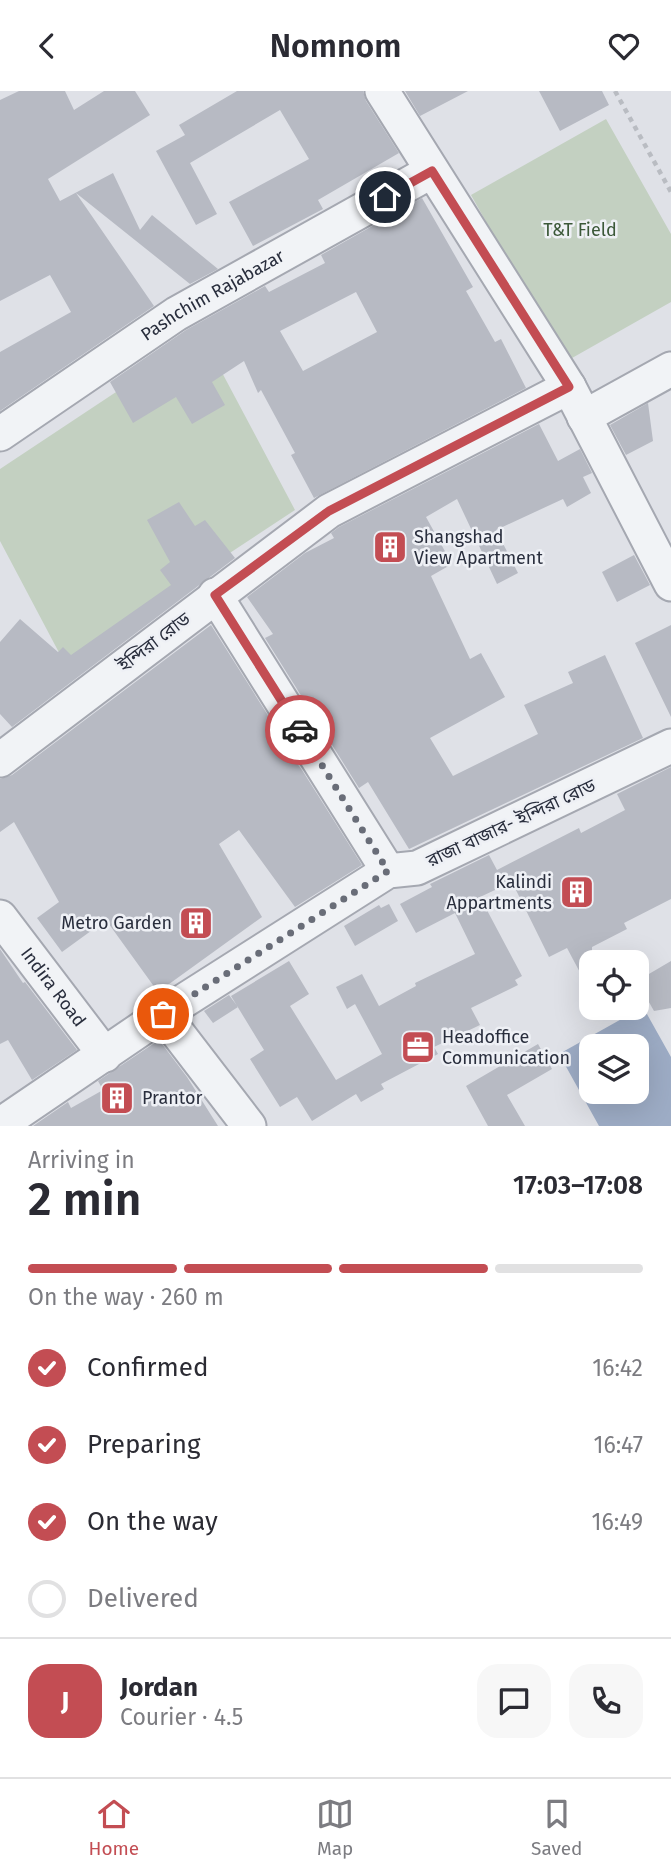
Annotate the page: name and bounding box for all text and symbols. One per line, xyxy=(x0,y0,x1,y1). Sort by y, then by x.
icon: back xyxy=(28,27,66,65)
text: Nomnom xyxy=(270,27,401,65)
icon: heart xyxy=(605,27,643,65)
pin xyxy=(355,167,415,227)
icon: home xyxy=(366,178,404,216)
park label: T&T Field xyxy=(543,219,617,241)
street label: Pashchim Rajabazar xyxy=(137,245,288,346)
place label: Shangshad View Apartment xyxy=(414,526,543,569)
building icon: Shangshad View Apartment xyxy=(371,528,409,566)
street label: ইন্দিরা রোড xyxy=(113,608,195,677)
courier xyxy=(265,695,335,765)
icon: car xyxy=(281,711,319,749)
street label: রাজা বাজার- ইন্দিরা রোড xyxy=(422,774,599,872)
place label: Kalindi Appartments xyxy=(447,871,552,914)
building icon: Kalindi Appartments xyxy=(558,873,596,911)
building icon: Metro Garden xyxy=(177,904,215,942)
place label: Metro Garden xyxy=(61,912,172,934)
street label: Indira Road xyxy=(16,943,91,1031)
map controls xyxy=(579,950,649,1104)
button: locate xyxy=(579,950,649,1020)
pin xyxy=(133,984,193,1044)
icon: bag xyxy=(144,995,182,1033)
place label: Headoffice Communication xyxy=(442,1026,570,1069)
office icon: Headoffice Communication xyxy=(399,1028,437,1066)
button: layers xyxy=(579,1034,649,1104)
building icon: Prantor xyxy=(98,1079,136,1117)
place label: Prantor xyxy=(142,1087,202,1109)
text: Arriving in xyxy=(28,1146,135,1174)
text: 17:03–17:08 xyxy=(513,1170,643,1201)
text: 2 min xyxy=(28,1172,141,1227)
text: On the way · 260 m xyxy=(28,1283,224,1311)
icon: check xyxy=(28,1349,66,1387)
text: Confirmed xyxy=(87,1352,208,1383)
text: 16:42 xyxy=(592,1354,643,1382)
icon: check xyxy=(28,1426,66,1464)
text: Preparing xyxy=(87,1429,200,1460)
text: 16:47 xyxy=(593,1431,643,1459)
icon: check xyxy=(28,1503,66,1541)
text: On the way xyxy=(87,1506,218,1537)
text: 16:49 xyxy=(592,1508,643,1536)
text: Delivered xyxy=(87,1583,199,1614)
button: chat xyxy=(477,1664,551,1738)
button: phone xyxy=(569,1664,643,1738)
text: Jordan xyxy=(120,1672,198,1703)
text: J xyxy=(61,1686,69,1717)
text: Courier · 4.5 xyxy=(120,1703,243,1731)
tab: Home xyxy=(88,1795,139,1860)
tab: Map xyxy=(316,1795,354,1860)
tab: Saved xyxy=(531,1795,582,1860)

